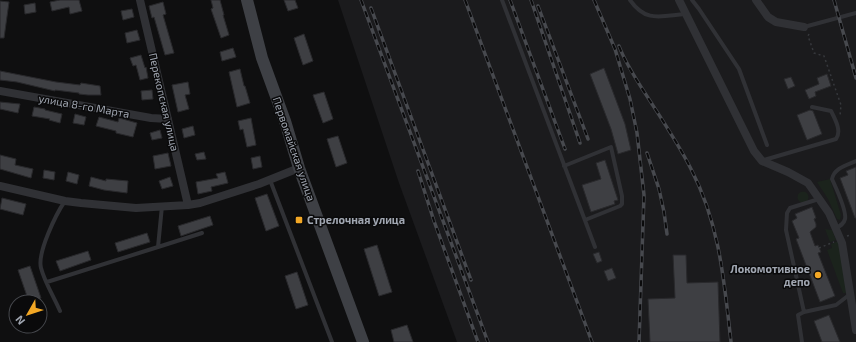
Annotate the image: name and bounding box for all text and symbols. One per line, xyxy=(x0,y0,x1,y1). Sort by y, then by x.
street label: Перекопская улица xyxy=(146,51,182,153)
street label: улица 8-го Марта xyxy=(37,91,131,121)
street label: Первомайская улица xyxy=(270,95,318,203)
place label: Стрелочная улица xyxy=(307,213,405,226)
marker: Стрелочная улица xyxy=(294,215,304,225)
place label: Локомотивное депо xyxy=(730,262,810,288)
marker: Локомотивное депо xyxy=(813,270,823,280)
north arrow xyxy=(8,294,48,334)
text: N xyxy=(12,313,27,328)

